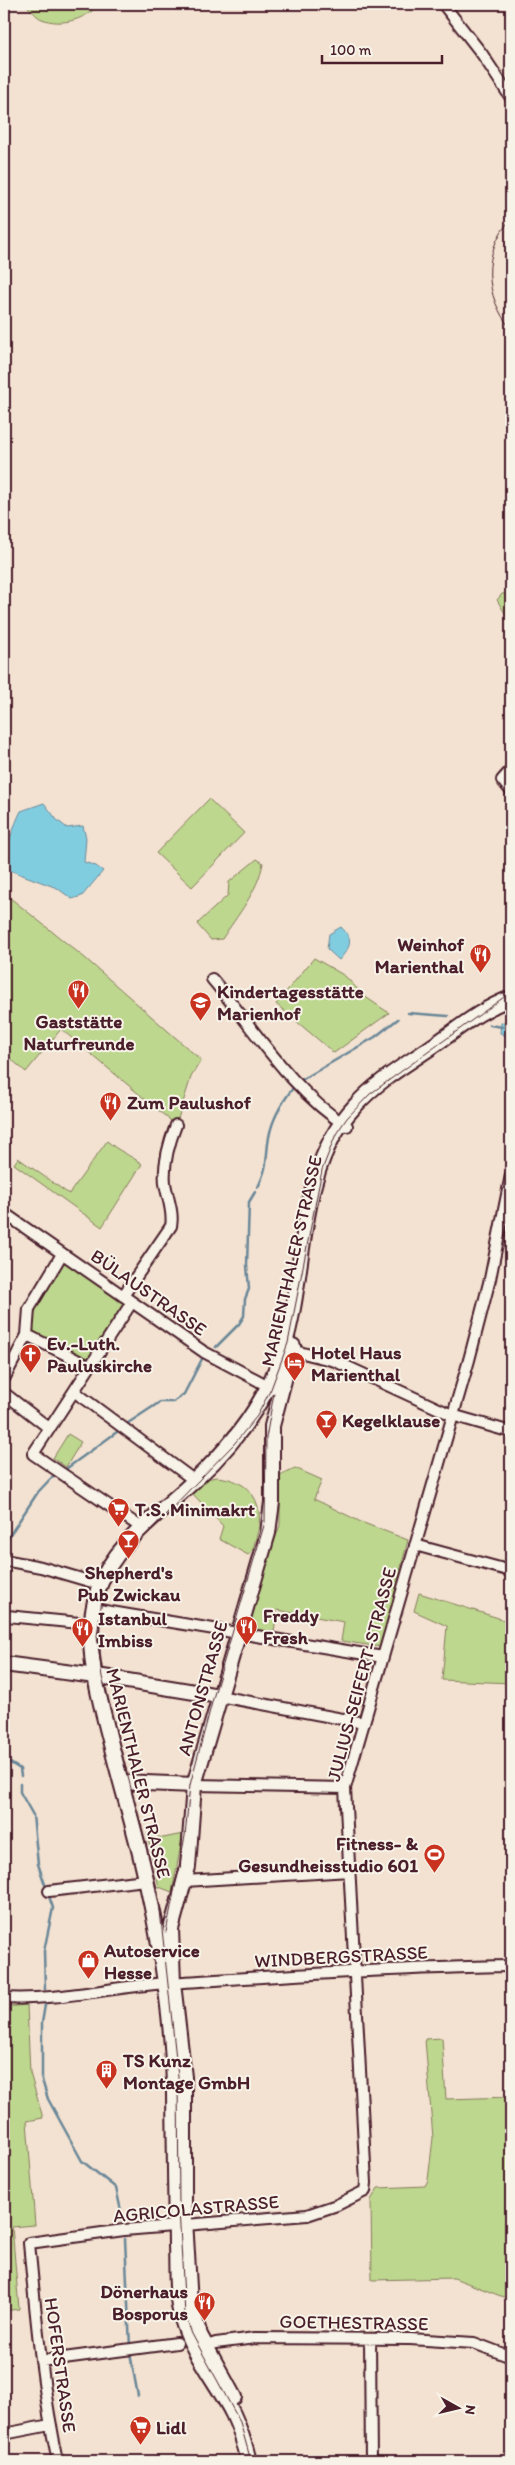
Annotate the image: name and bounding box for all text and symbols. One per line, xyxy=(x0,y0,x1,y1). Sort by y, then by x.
scale bar xyxy=(322,32,442,64)
text: 100 m xyxy=(330,41,372,59)
place label: Weinhof Marienthal xyxy=(375,933,465,978)
restaurant icon: Weinhof Marienthal xyxy=(468,943,492,974)
restaurant icon: Gaststätte Naturfreunde xyxy=(67,978,91,1009)
place label: Kindertagesstätte Marienhof xyxy=(217,980,364,1025)
school or university icon: Kindertagesstätte Marienhof xyxy=(189,990,213,1021)
place label: Gaststätte Naturfreunde xyxy=(23,1010,135,1055)
restaurant icon: Zum Paulushof xyxy=(99,1090,123,1121)
place label: Zum Paulushof xyxy=(127,1091,252,1114)
street label: MARIENTHALER STRASSE xyxy=(256,1153,327,1369)
street label: BÜLAUSTRASSE xyxy=(86,1244,211,1341)
place label: Ev.-Luth. Pauluskirche xyxy=(47,1332,152,1377)
place label: Hotel Haus Marienthal xyxy=(311,1341,402,1386)
church icon: Ev.-Luth. Pauluskirche xyxy=(19,1342,43,1373)
hotel icon: Hotel Haus Marienthal xyxy=(283,1351,307,1382)
bar icon: Kegelklause xyxy=(314,1408,338,1439)
place label: Kegelklause xyxy=(342,1409,440,1432)
supermarket icon: T.S. Minimakrt xyxy=(107,1497,131,1528)
place label: T.S. Minimakrt xyxy=(134,1498,256,1521)
bar icon: Shepherd's Pub Zwickau xyxy=(117,1529,141,1560)
place label: Shepherd's Pub Zwickau xyxy=(77,1561,181,1606)
street label: JULIUS-SEIFERT-STRASSE xyxy=(322,1564,401,1784)
place label: Freddy Fresh xyxy=(263,1604,319,1649)
place label: Istanbul Imbiss xyxy=(98,1607,168,1652)
restaurant icon: Freddy Fresh xyxy=(235,1614,259,1645)
restaurant icon: Istanbul Imbiss xyxy=(70,1617,94,1648)
street label: ANTONSTRASSE xyxy=(172,1618,233,1758)
street label: MARIENTHALER STRASSE xyxy=(101,1666,176,1881)
place label: Fitness- & Gesundheisstudio 601 xyxy=(238,1832,419,1877)
sports icon: Fitness- & Gesundheisstudio 601 xyxy=(422,1842,446,1873)
place label: Autoservice Hesse xyxy=(103,1939,200,1984)
street label: WINDBERGSTRASSE xyxy=(254,1940,428,1973)
shop icon: Autoservice Hesse xyxy=(76,1949,100,1980)
place label: TS Kunz Montage GmbH xyxy=(122,2049,250,2094)
building icon: TS Kunz Montage GmbH xyxy=(95,2059,119,2090)
street label: AGRICOLASTRASSE xyxy=(112,2190,280,2227)
place label: Dönerhaus Bosporus xyxy=(100,2280,189,2325)
restaurant icon: Dönerhaus Bosporus xyxy=(192,2290,216,2321)
street label: HOFERSTRASSE xyxy=(40,2296,81,2434)
street label: GOETHESTRASSE xyxy=(279,2310,429,2335)
north arrow xyxy=(432,2382,482,2432)
text: N xyxy=(461,2404,479,2416)
supermarket icon: Lidl xyxy=(128,2415,152,2446)
place label: Lidl xyxy=(156,2416,187,2439)

